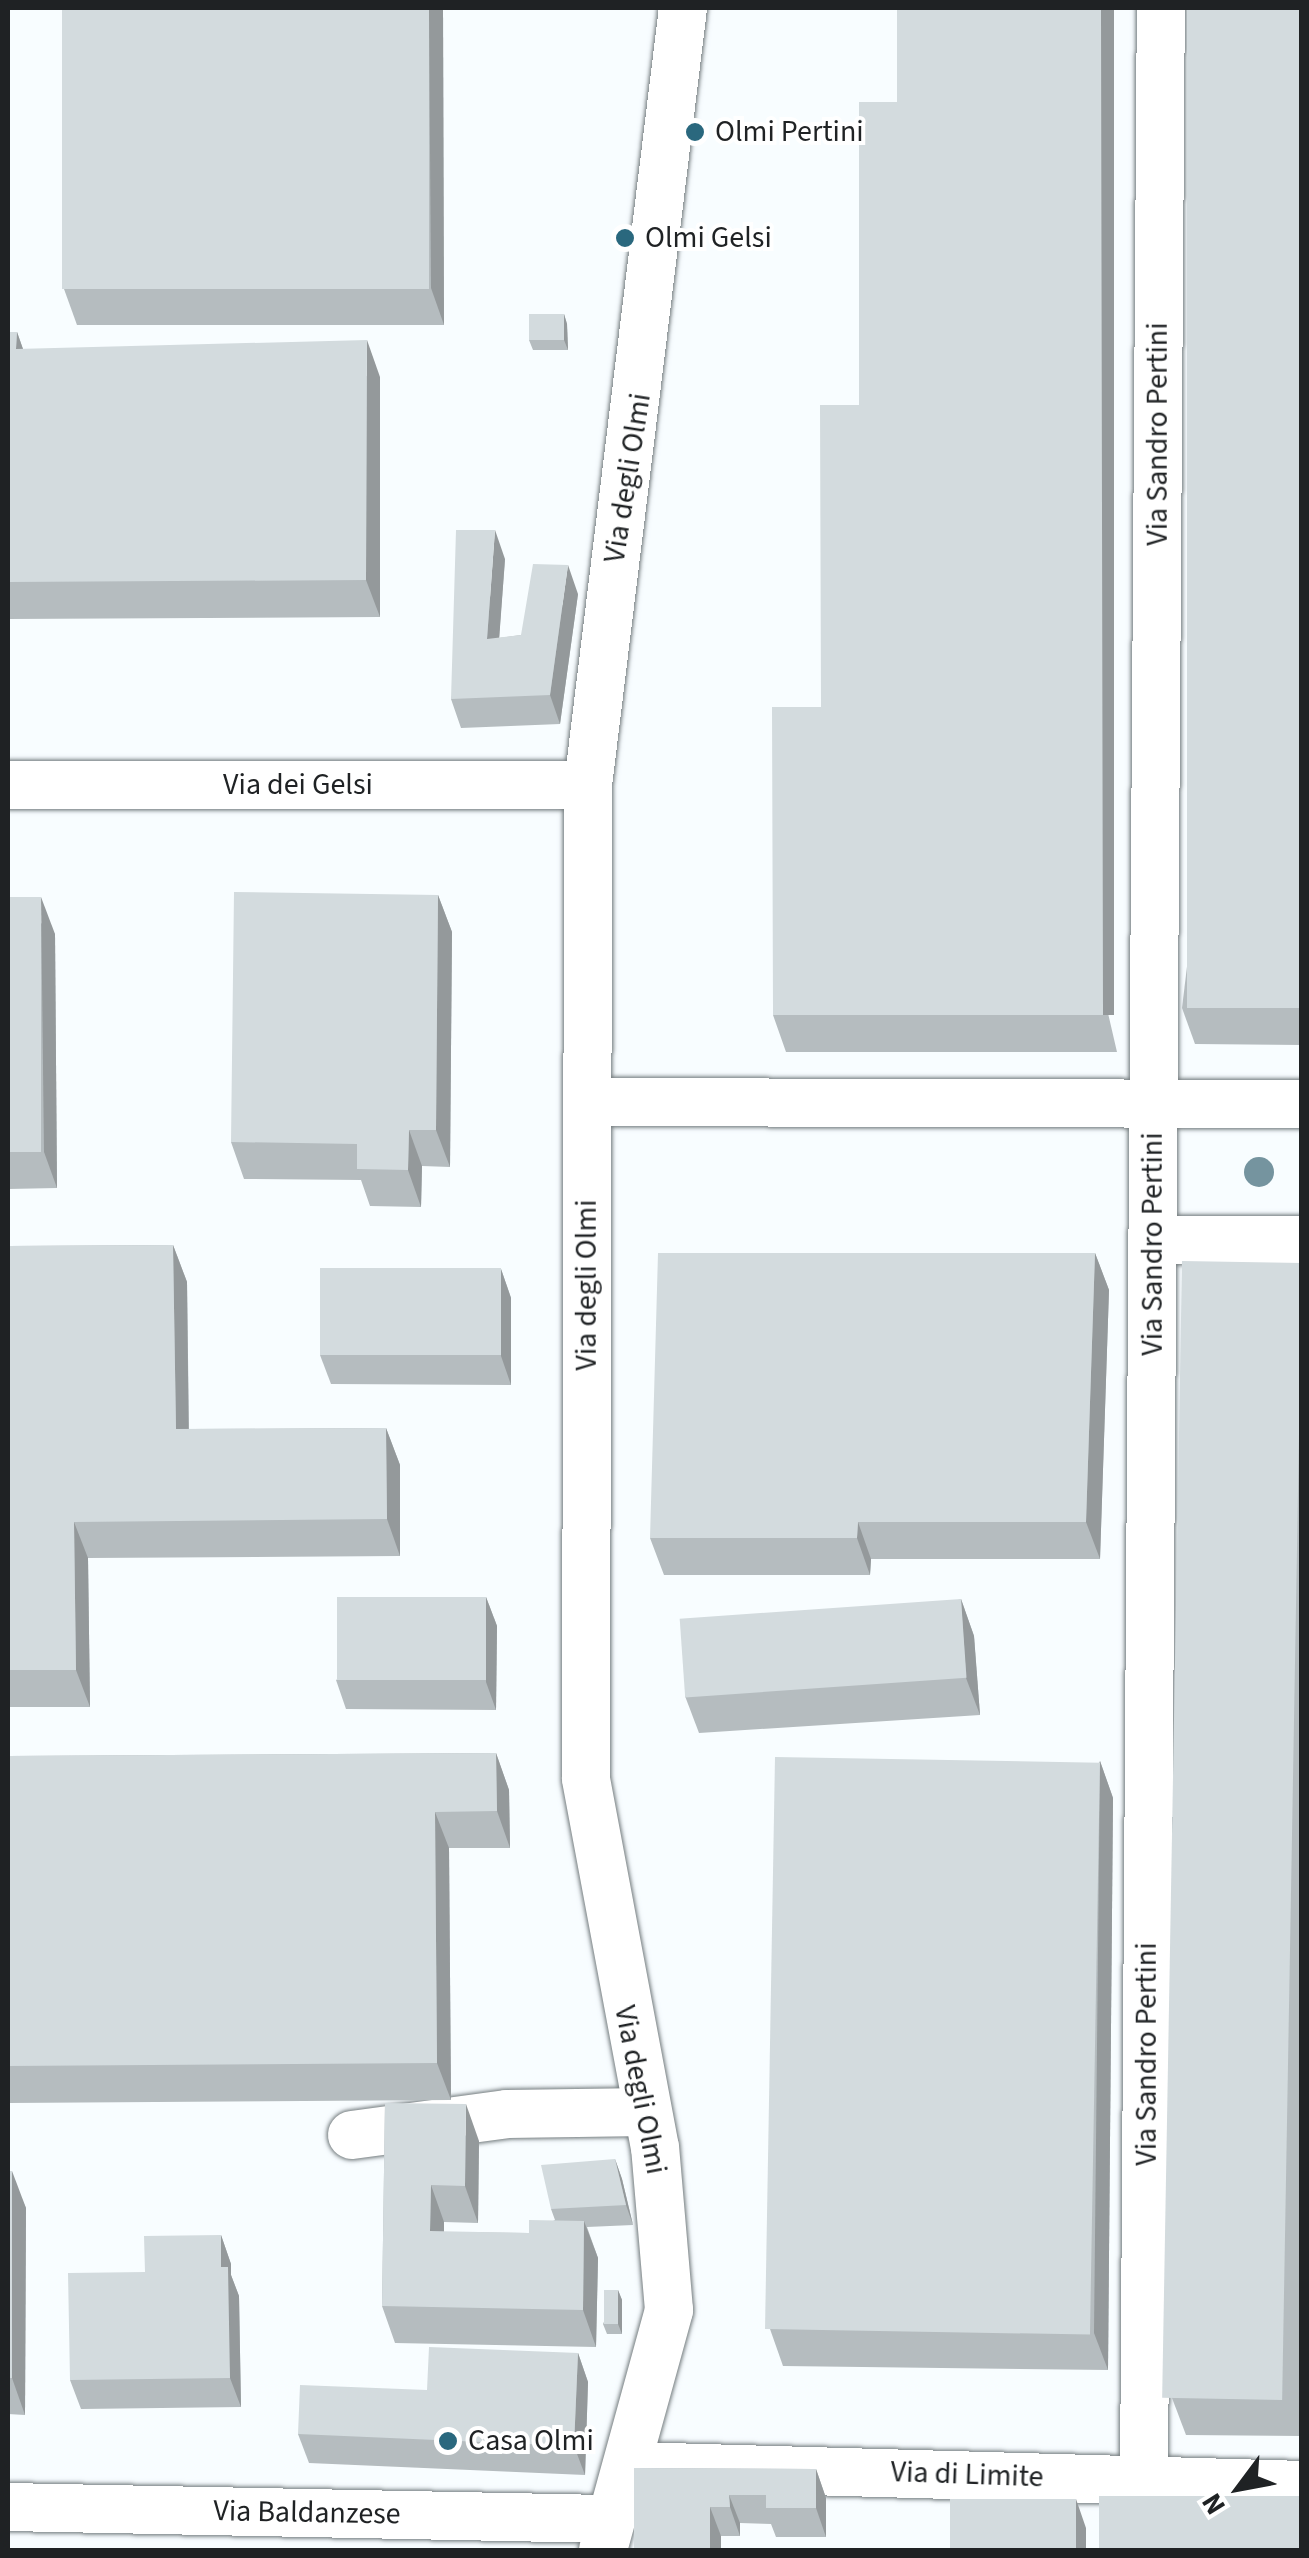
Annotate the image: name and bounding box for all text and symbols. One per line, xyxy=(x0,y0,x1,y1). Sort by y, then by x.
place label: Olmi Pertini xyxy=(715,114,864,150)
marker: Olmi Pertini xyxy=(684,121,706,143)
place label: Olmi Gelsi xyxy=(645,220,772,256)
marker: Olmi Gelsi xyxy=(614,227,636,249)
street label: Via Sandro Pertini xyxy=(1140,322,1176,546)
street label: Via degli Olmi xyxy=(597,391,659,565)
street label: Via dei Gelsi xyxy=(223,767,373,803)
street label: Via Sandro Pertini xyxy=(1135,1132,1171,1356)
street label: Via degli Olmi xyxy=(569,1199,605,1371)
street label: Via Sandro Pertini xyxy=(1129,1942,1165,2166)
street label: Via degli Olmi xyxy=(606,2003,674,2177)
place label: Casa Olmi xyxy=(468,2423,594,2459)
marker: Casa Olmi xyxy=(437,2430,459,2452)
north arrow xyxy=(1189,2438,1289,2538)
street label: Via di Limite xyxy=(890,2454,1044,2496)
text: N xyxy=(1192,2485,1235,2522)
street label: Via Baldanzese xyxy=(213,2493,401,2533)

